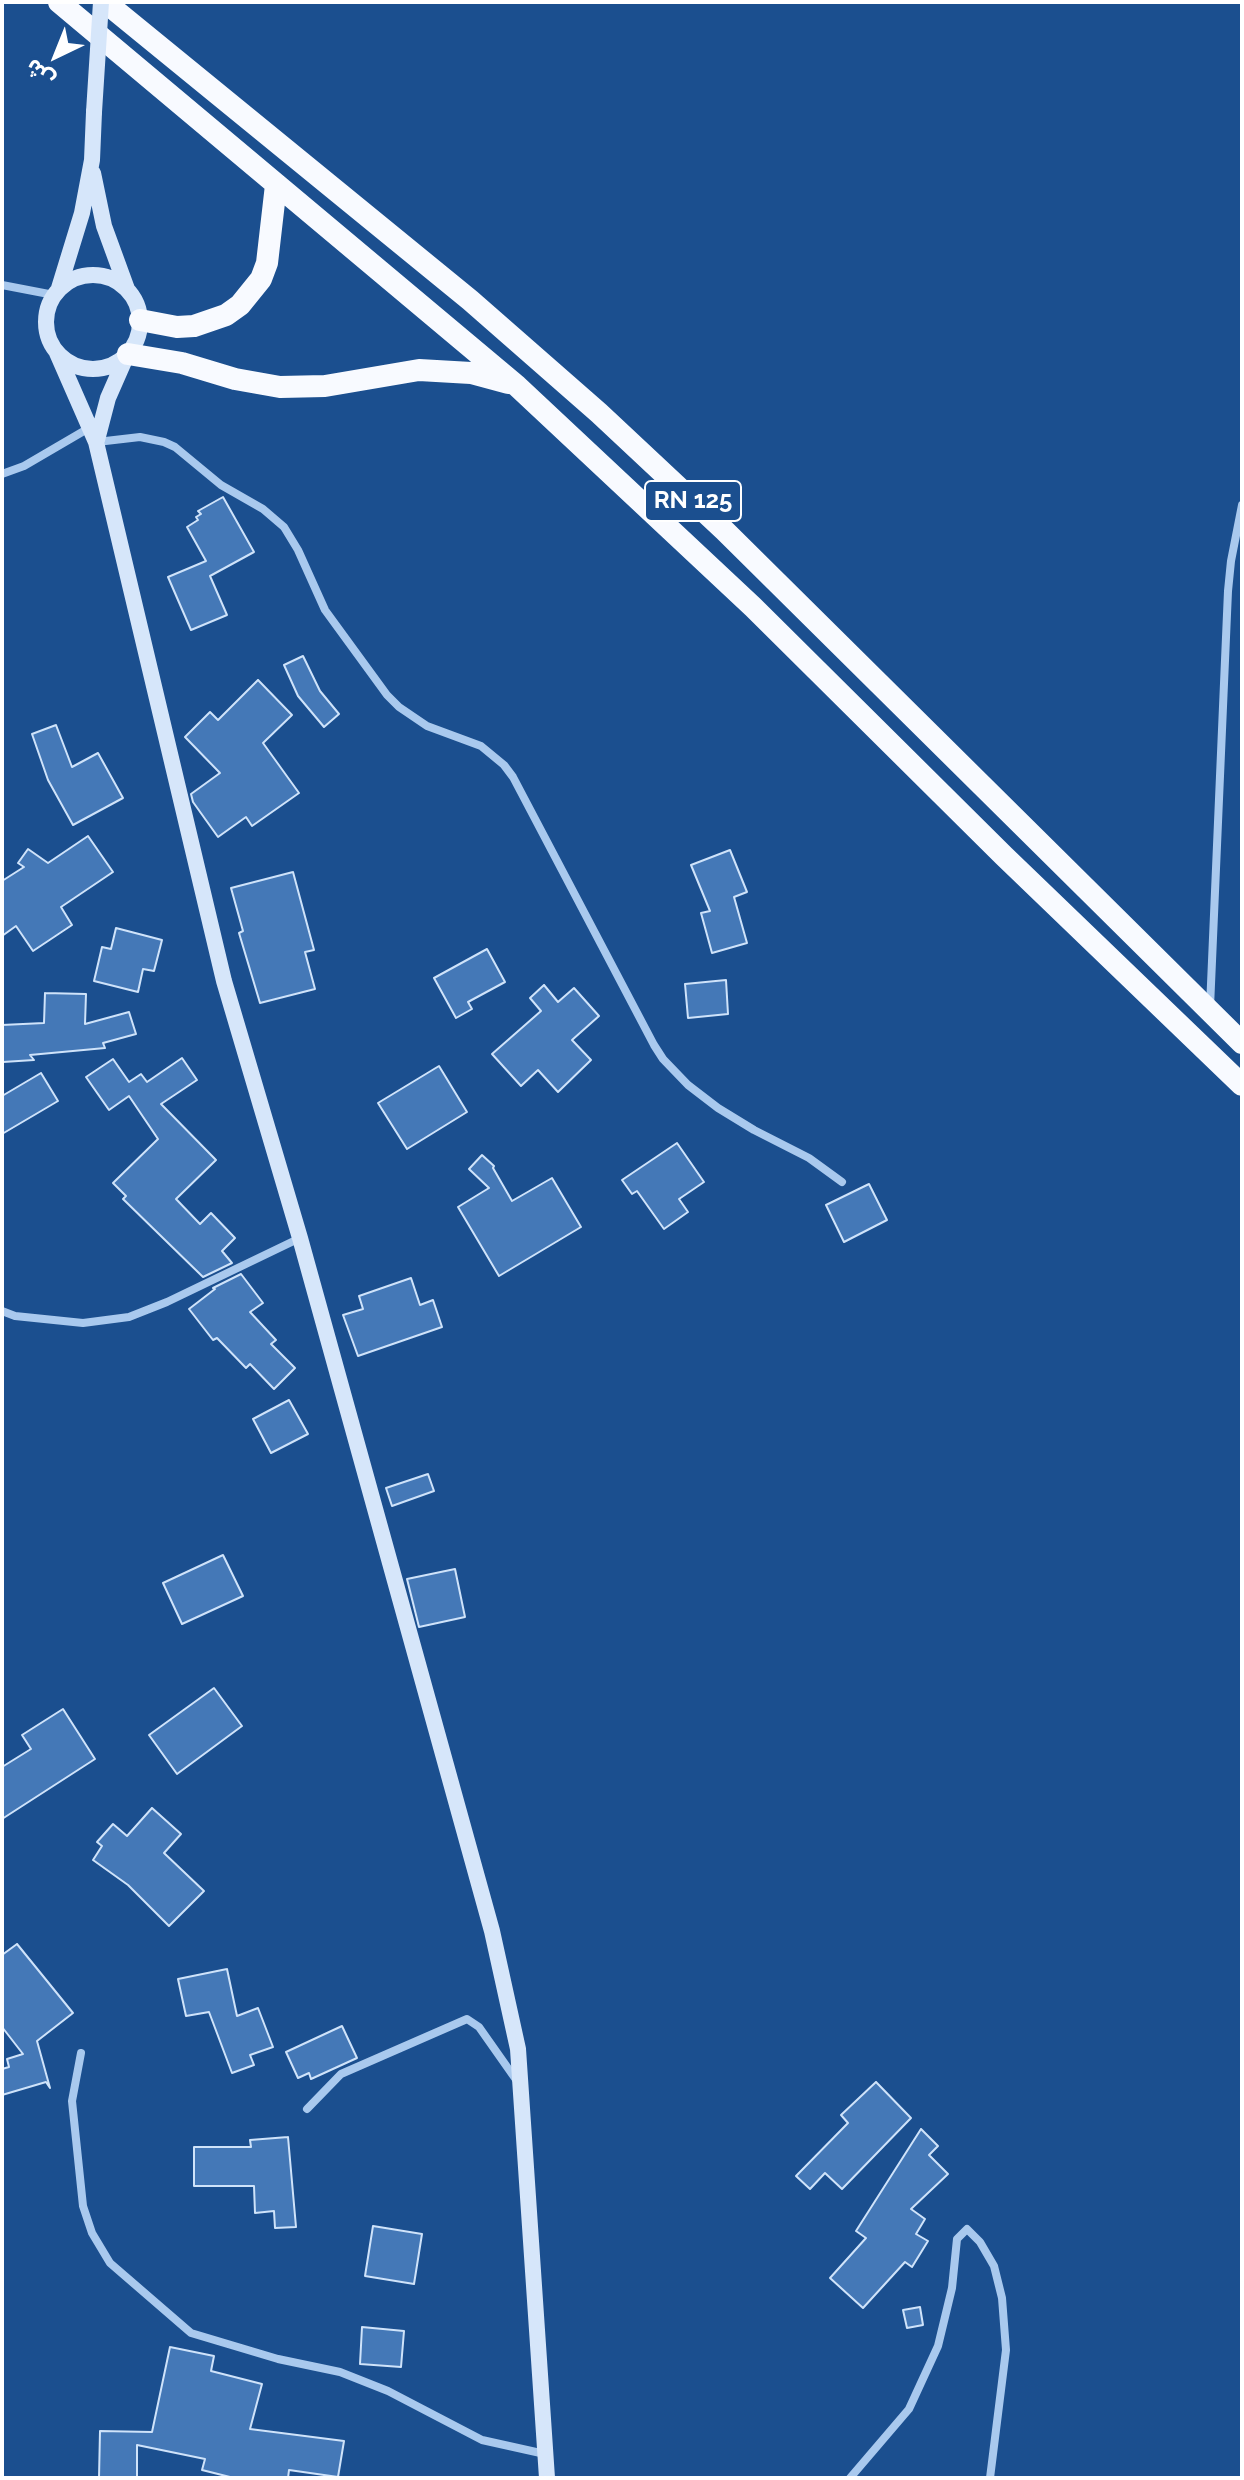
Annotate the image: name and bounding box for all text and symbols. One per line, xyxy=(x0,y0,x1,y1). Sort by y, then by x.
north arrow xyxy=(16,16,96,96)
text: ش xyxy=(20,54,60,93)
road number: RN 125 xyxy=(645,481,741,521)

